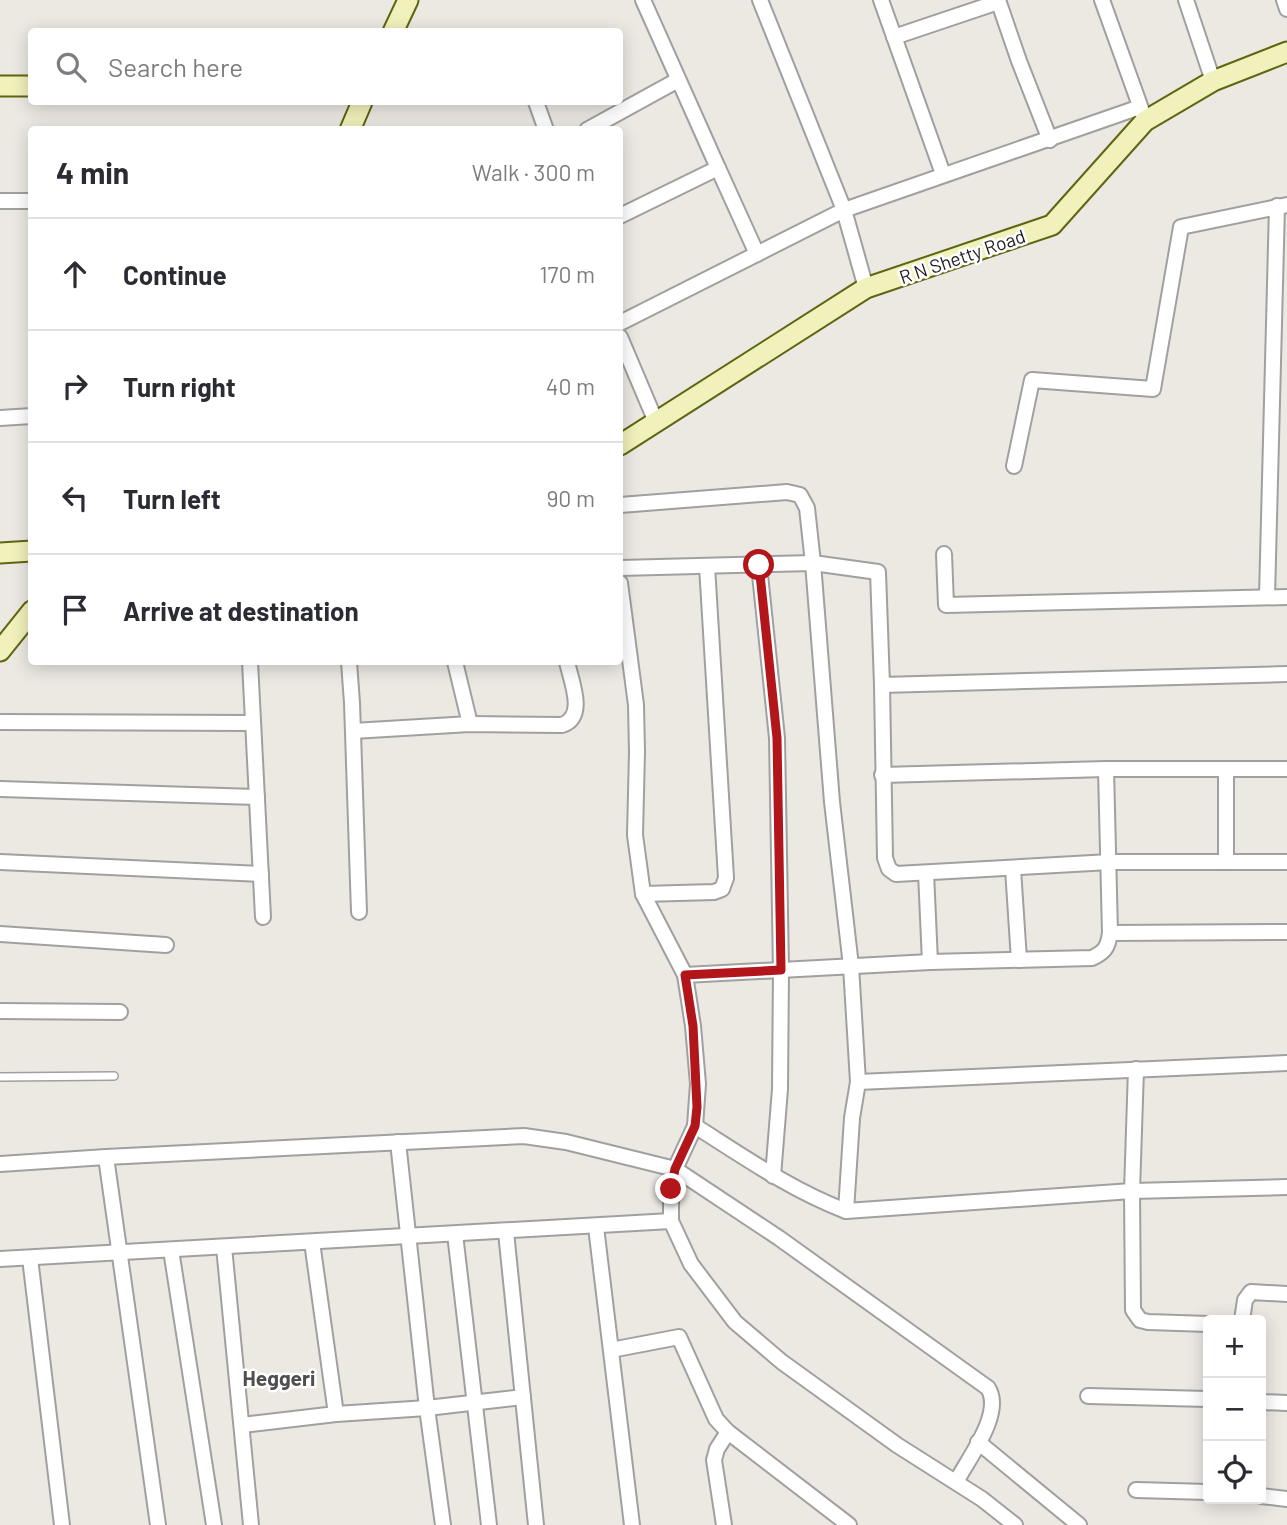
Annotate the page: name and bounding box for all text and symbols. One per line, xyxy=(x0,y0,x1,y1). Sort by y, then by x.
search box xyxy=(28,28,623,105)
icon: search xyxy=(52,48,90,86)
text: Search here xyxy=(108,51,243,82)
text: 4 min xyxy=(56,154,129,190)
text: Walk · 300 m xyxy=(472,158,595,186)
street label: R N Shetty Road xyxy=(896,224,1028,288)
icon: ahead xyxy=(56,255,94,293)
text: Continue xyxy=(123,259,227,290)
text: 170 m xyxy=(539,260,595,288)
icon: right xyxy=(56,367,94,405)
text: Turn right xyxy=(123,371,236,402)
text: 40 m xyxy=(546,372,595,400)
icon: left xyxy=(56,479,94,517)
text: Turn left xyxy=(123,483,221,514)
text: 90 m xyxy=(546,484,595,512)
route start xyxy=(743,549,774,580)
icon: arrive xyxy=(56,591,94,629)
text: Arrive at destination xyxy=(123,595,359,626)
route end xyxy=(655,1173,686,1204)
map controls xyxy=(1203,1315,1266,1504)
button: + xyxy=(1203,1315,1266,1378)
district label: Heggeri xyxy=(243,1365,315,1390)
button: − xyxy=(1203,1378,1266,1441)
button: locate xyxy=(1203,1441,1266,1504)

